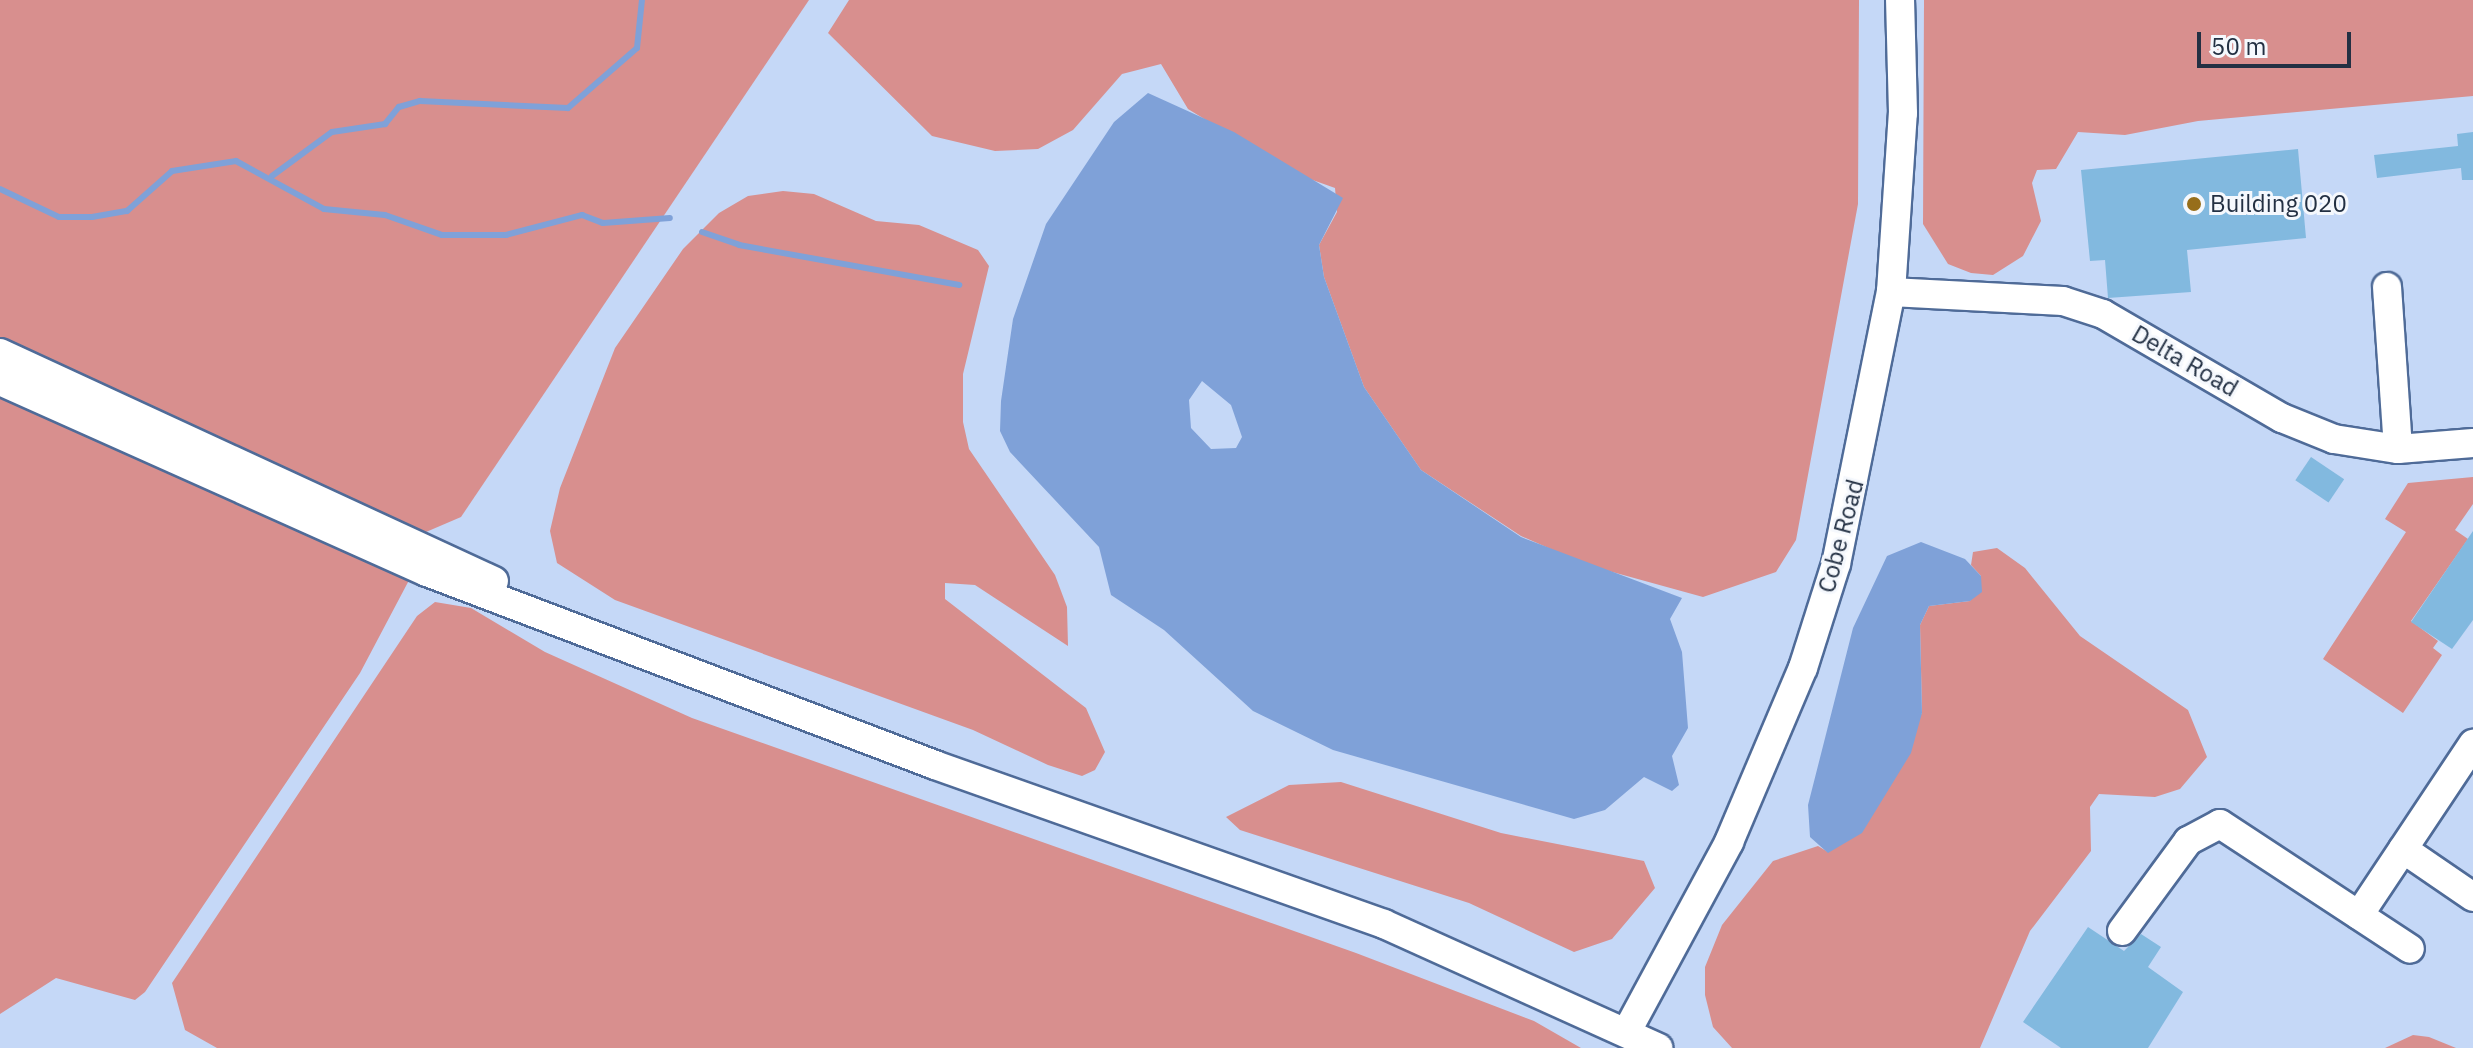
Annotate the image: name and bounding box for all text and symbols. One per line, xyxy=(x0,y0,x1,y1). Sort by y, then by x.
scale bar xyxy=(2201,16,2355,66)
text: 50 m xyxy=(2211,30,2266,62)
place label: Building 020 xyxy=(2210,190,2347,218)
marker: Building 020 xyxy=(2185,195,2203,213)
street label: Delta Road xyxy=(2127,319,2243,403)
street label: Cobe Road xyxy=(1812,476,1870,596)

